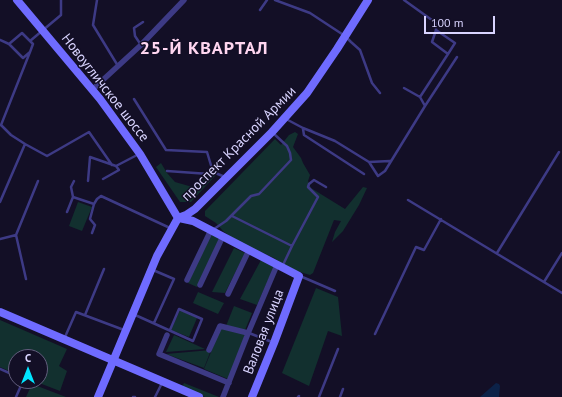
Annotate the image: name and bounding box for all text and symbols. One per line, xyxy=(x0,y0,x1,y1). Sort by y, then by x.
scale bar xyxy=(426,8,497,34)
text: 100 m xyxy=(431,15,464,30)
street label: Новоугличское шоссе xyxy=(58,31,152,145)
district label: 25-Й КВАРТАЛ xyxy=(140,38,268,60)
street label: проспект Красной Армии xyxy=(178,83,300,205)
street label: Валовая улица xyxy=(240,287,288,377)
north arrow xyxy=(8,349,48,389)
text: С xyxy=(25,351,31,365)

